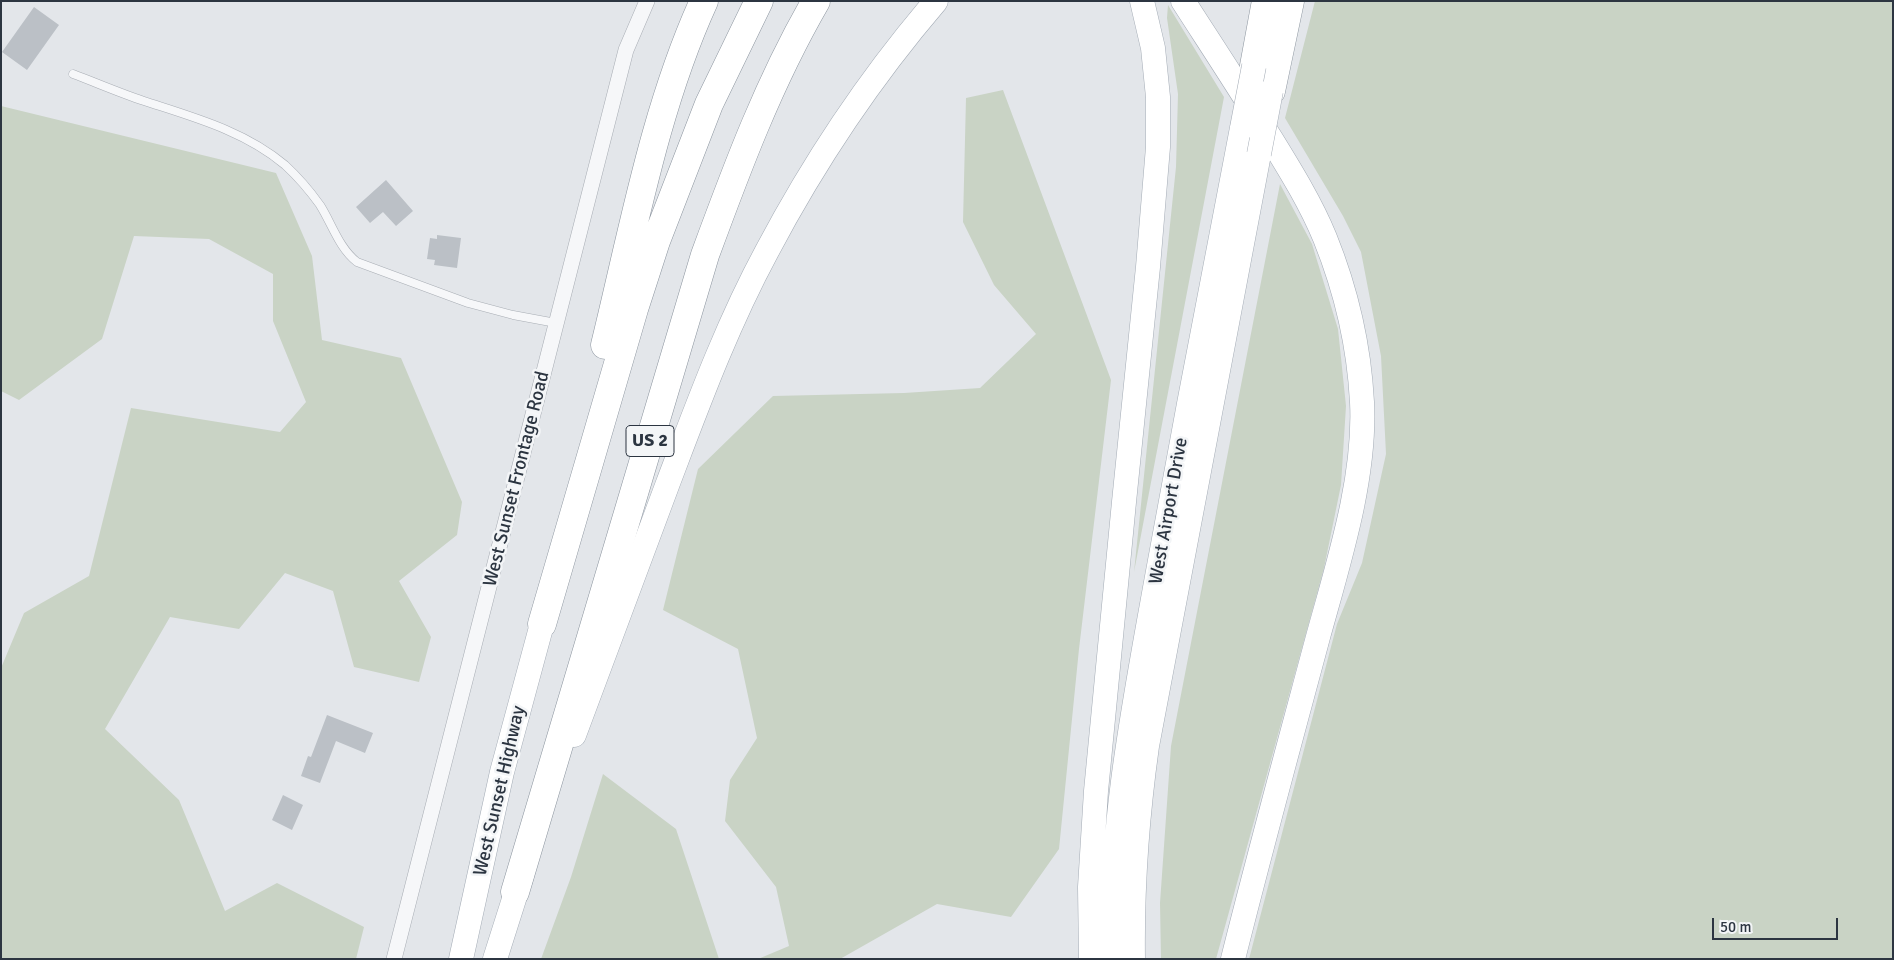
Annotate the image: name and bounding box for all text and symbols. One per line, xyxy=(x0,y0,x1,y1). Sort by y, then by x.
street label: West Sunset Frontage Road xyxy=(479,369,555,589)
road number: US 2 xyxy=(626,426,674,456)
street label: West Airport Drive xyxy=(1145,436,1193,586)
street label: West Sunset Highway xyxy=(469,704,531,878)
scale bar xyxy=(1714,908,1840,940)
text: 50 m xyxy=(1720,918,1751,936)

